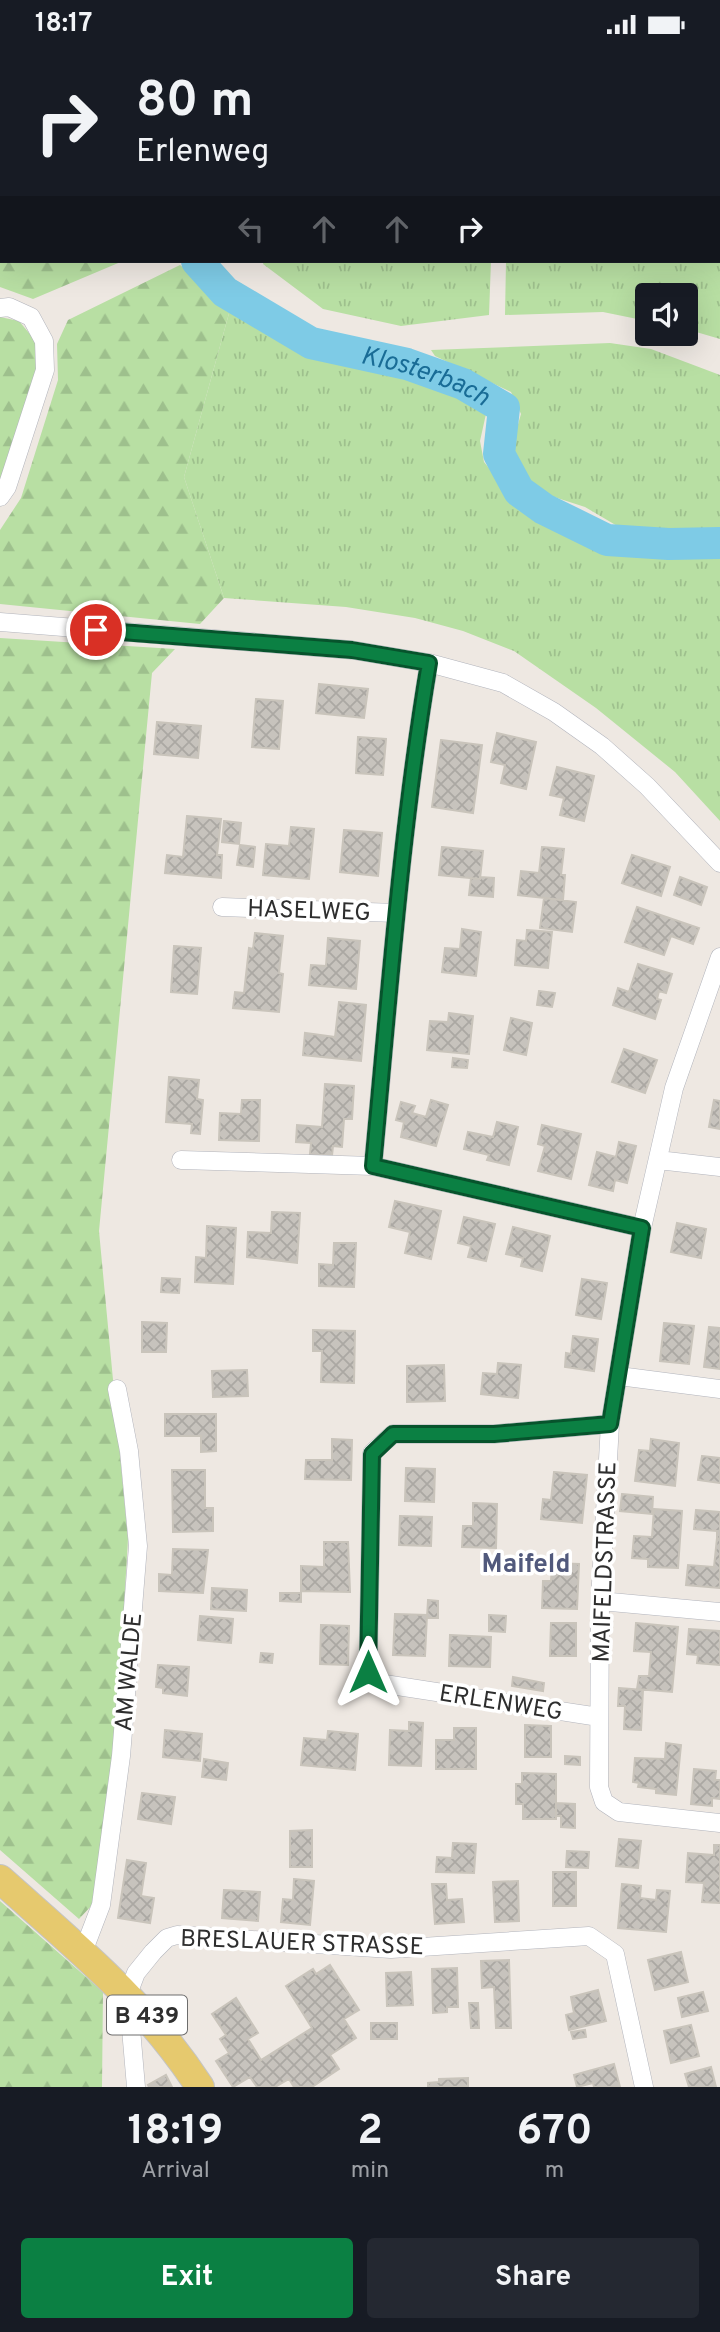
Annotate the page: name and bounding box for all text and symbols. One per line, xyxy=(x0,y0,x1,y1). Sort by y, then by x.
text: 18:17 xyxy=(35,8,92,41)
text: 80 m xyxy=(136,72,253,134)
icon: right xyxy=(21,77,112,168)
text: Erlenweg xyxy=(136,133,269,173)
icon: left xyxy=(232,210,270,248)
icon: ahead xyxy=(305,210,343,248)
icon: ahead xyxy=(378,210,416,248)
icon: right xyxy=(451,210,489,248)
map controls xyxy=(635,283,698,346)
button: sound xyxy=(635,283,698,346)
water label: Klosterbach xyxy=(358,340,495,415)
pin xyxy=(66,600,126,660)
icon: arrive xyxy=(77,611,115,649)
street label: HASELWEG xyxy=(247,895,371,929)
street label: MAIFELDSTRASSE xyxy=(588,1461,624,1663)
district label: Maifeld xyxy=(482,1549,570,1582)
street label: AM WALDE xyxy=(110,1611,150,1733)
position arrow xyxy=(331,1635,405,1709)
street label: ERLENWEG xyxy=(437,1679,565,1729)
street label: BRESLAUER STRASSE xyxy=(180,1925,424,1963)
road number: B 439 xyxy=(107,1995,187,2034)
text: 18:19 xyxy=(127,2106,223,2159)
text: 2 xyxy=(357,2106,383,2159)
text: 670 xyxy=(517,2106,593,2159)
text: Arrival xyxy=(141,2157,210,2186)
text: min xyxy=(351,2157,389,2186)
text: m xyxy=(545,2157,564,2186)
button: Exit xyxy=(21,2238,353,2318)
button: Share xyxy=(367,2238,699,2318)

